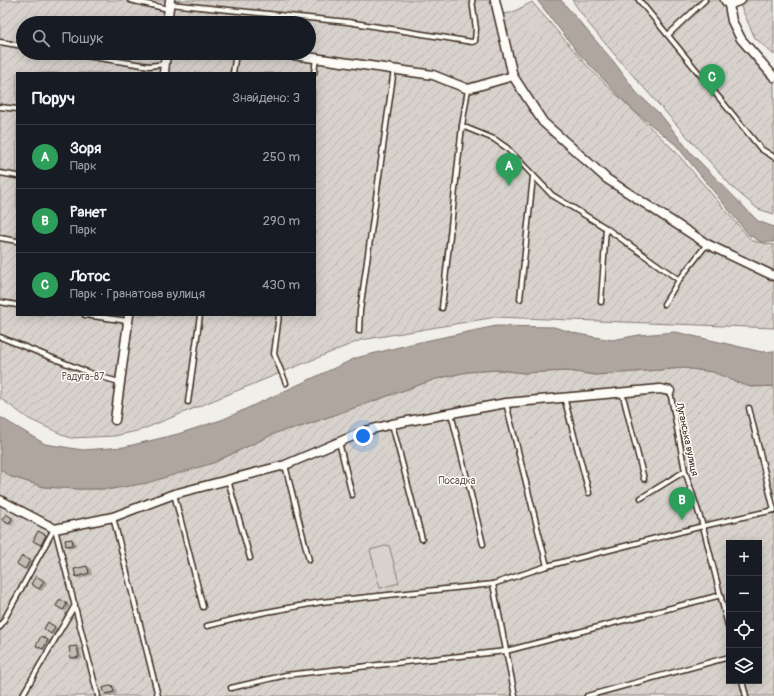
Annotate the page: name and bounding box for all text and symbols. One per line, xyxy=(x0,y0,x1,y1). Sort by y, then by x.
search box xyxy=(16,16,316,60)
icon: search xyxy=(30,27,52,49)
text: Пошук xyxy=(62,29,104,48)
pin: C xyxy=(699,64,725,97)
text: Поруч xyxy=(32,88,75,109)
text: Знайдено: 3 xyxy=(232,90,300,106)
text: Зоря xyxy=(70,139,101,158)
text: A xyxy=(41,149,49,165)
text: 250 m xyxy=(262,149,300,165)
pin: A xyxy=(496,153,522,186)
text: Парк xyxy=(70,158,97,174)
text: Ранет xyxy=(70,203,107,222)
text: B xyxy=(41,213,49,229)
text: 290 m xyxy=(263,213,300,229)
text: Парк xyxy=(70,222,97,238)
text: Лотос xyxy=(70,267,110,286)
text: C xyxy=(41,277,49,293)
text: 430 m xyxy=(262,277,300,293)
text: Парк · Гранатова вулиця xyxy=(70,286,205,302)
park label: Радуга-87 xyxy=(62,371,105,383)
street label: Луганська вулиця xyxy=(673,400,701,477)
your location xyxy=(353,426,373,446)
park label: Посадка xyxy=(439,475,476,487)
pin: B xyxy=(669,487,695,520)
map controls xyxy=(726,540,762,684)
button: + xyxy=(726,540,762,576)
button: − xyxy=(726,576,762,612)
button: locate xyxy=(726,612,762,648)
button: layers xyxy=(726,648,762,684)

